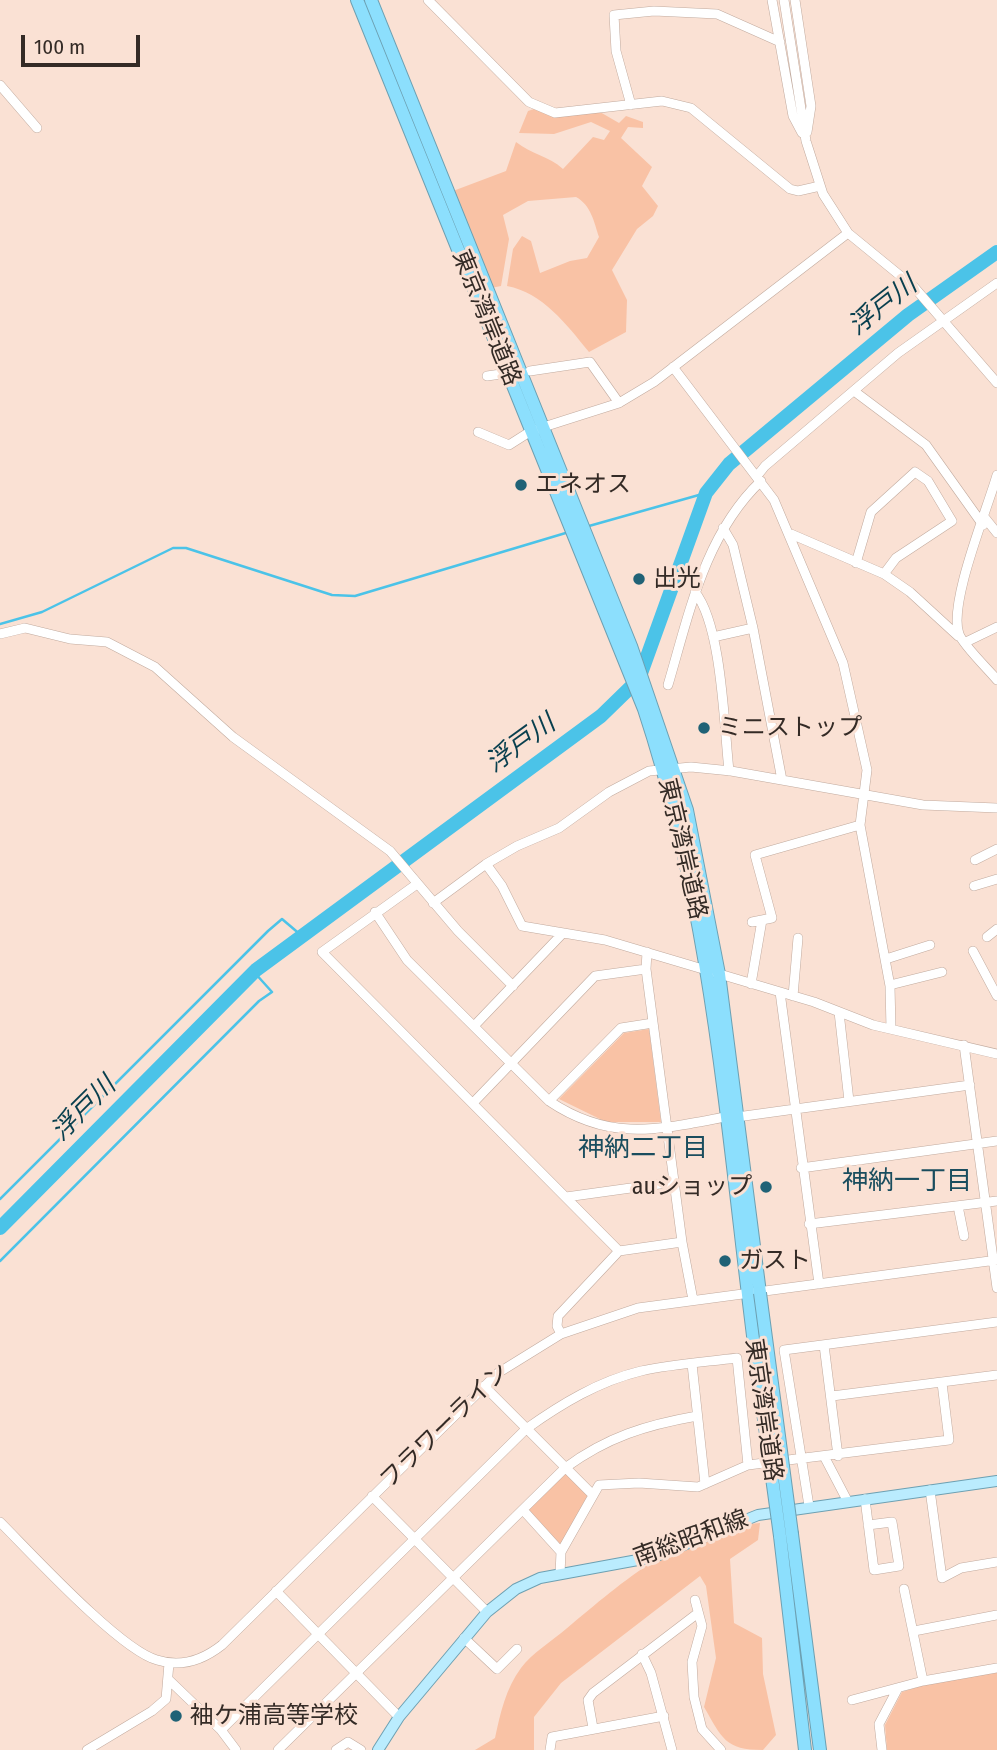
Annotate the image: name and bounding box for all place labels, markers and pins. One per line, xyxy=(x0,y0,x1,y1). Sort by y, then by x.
place label: エネオス xyxy=(535,471,631,499)
marker: エネオス xyxy=(513,477,529,493)
place label: 出光 xyxy=(653,565,701,593)
marker: 出光 xyxy=(631,571,647,587)
place label: ミニストップ xyxy=(718,714,862,742)
marker: ミニストップ xyxy=(696,720,712,736)
place label: auショップ xyxy=(632,1173,752,1201)
marker: auショップ xyxy=(758,1179,774,1195)
place label: ガスト xyxy=(739,1247,811,1275)
marker: ガスト xyxy=(717,1253,733,1269)
place label: 袖ケ浦高等学校 xyxy=(190,1702,358,1730)
marker: 袖ケ浦高等学校 xyxy=(168,1708,184,1724)

